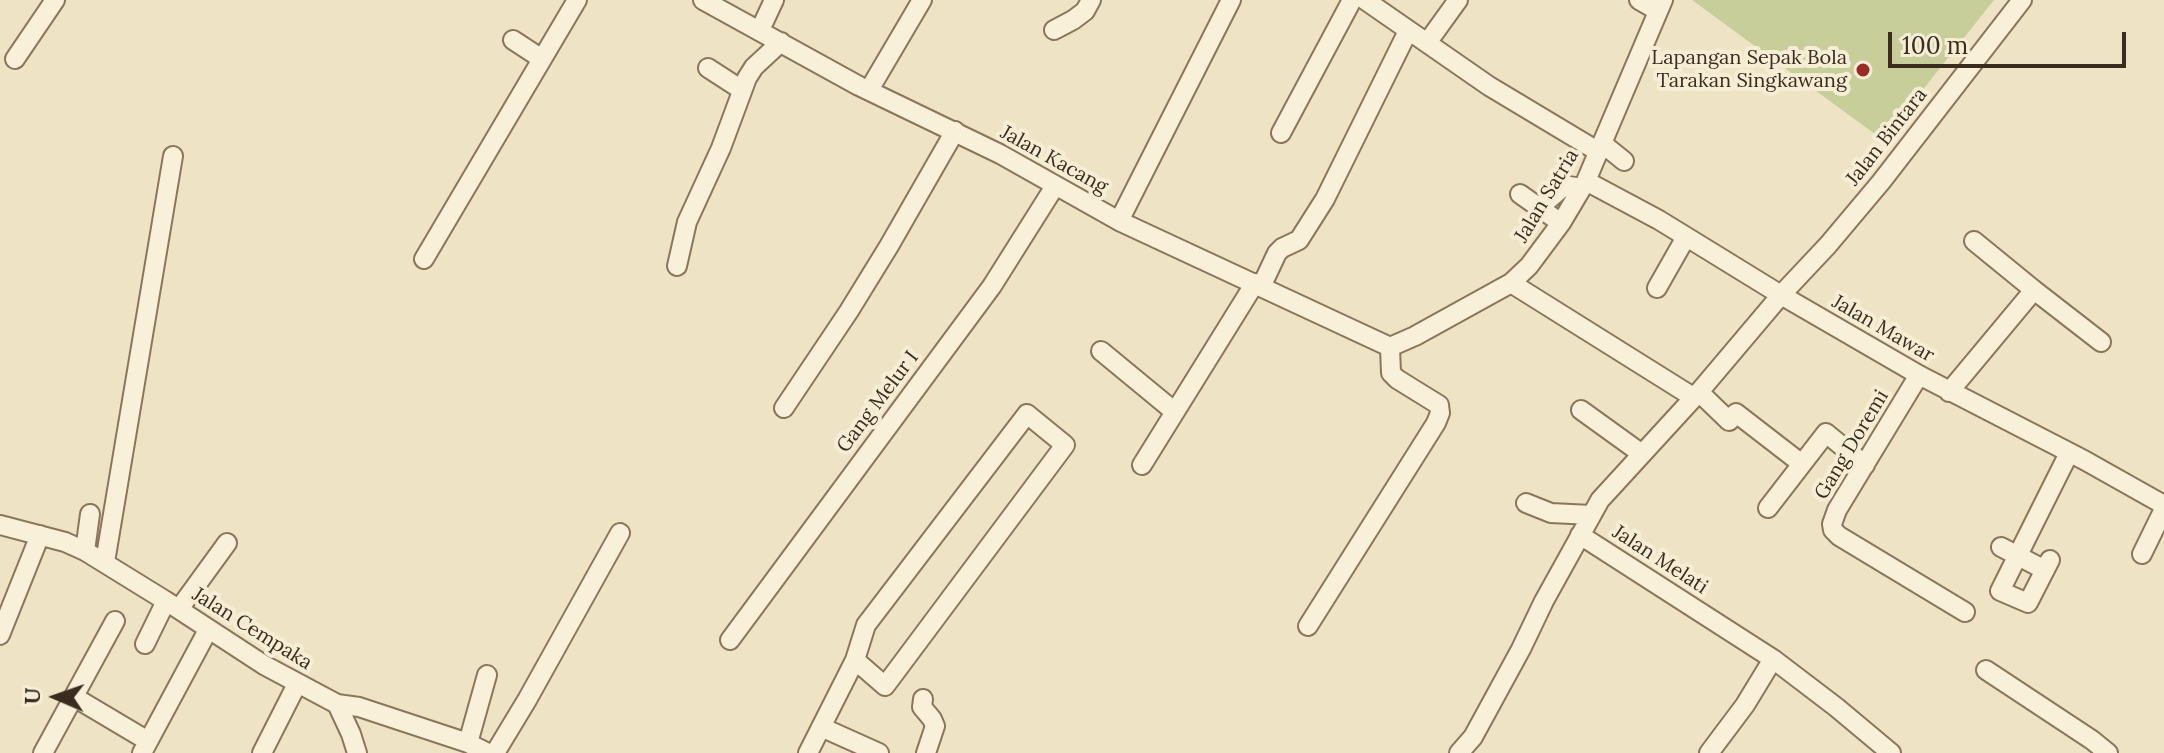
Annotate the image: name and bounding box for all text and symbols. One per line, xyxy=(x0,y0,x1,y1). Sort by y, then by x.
scale bar xyxy=(1892,16,2130,66)
text: 100 m xyxy=(1902,30,1968,61)
place label: Lapangan Sepak Bola Tarakan Singkawang xyxy=(1651,46,1847,93)
marker: Lapangan Sepak Bola Tarakan Singkawang xyxy=(1854,61,1872,79)
street label: Jalan Bintara xyxy=(1841,83,1933,191)
street label: Jalan Kacang xyxy=(996,121,1112,199)
street label: Jalan Satria xyxy=(1510,145,1584,247)
street label: Jalan Mawar xyxy=(1828,290,1938,368)
street label: Gang Melur I xyxy=(832,346,924,458)
street label: Gang Doremi xyxy=(1810,386,1894,504)
street label: Jalan Melati xyxy=(1608,520,1712,600)
street label: Jalan Cempaka xyxy=(188,583,316,675)
north arrow xyxy=(16,657,96,737)
text: U xyxy=(18,687,46,705)

